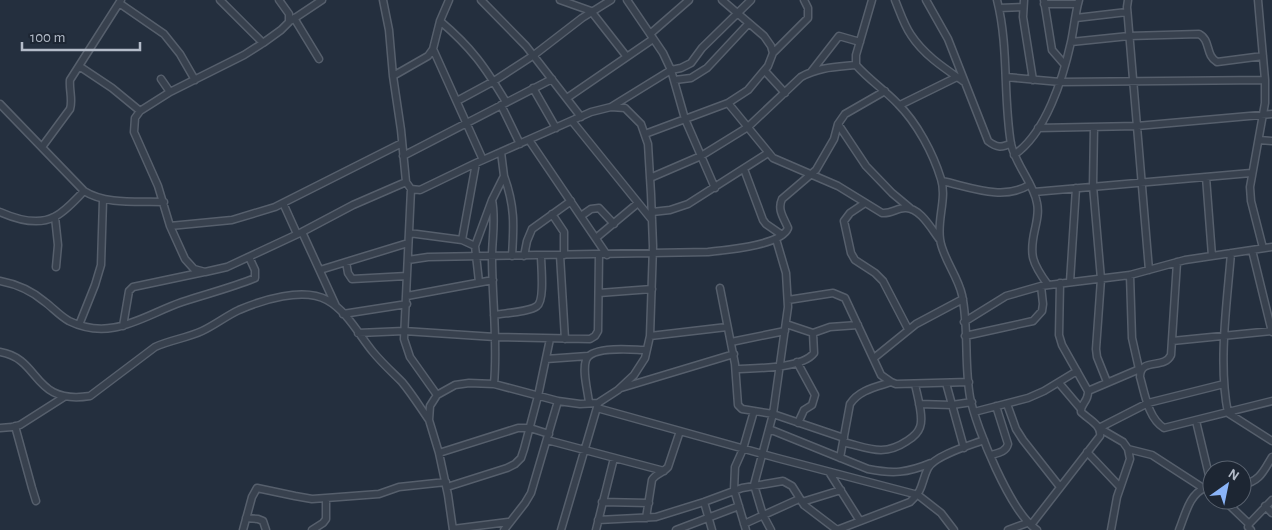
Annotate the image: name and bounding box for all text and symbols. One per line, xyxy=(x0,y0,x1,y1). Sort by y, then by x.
scale bar xyxy=(22,20,140,52)
text: 100 m xyxy=(30,30,65,45)
north arrow xyxy=(1202,460,1252,510)
text: N xyxy=(1226,466,1241,483)

